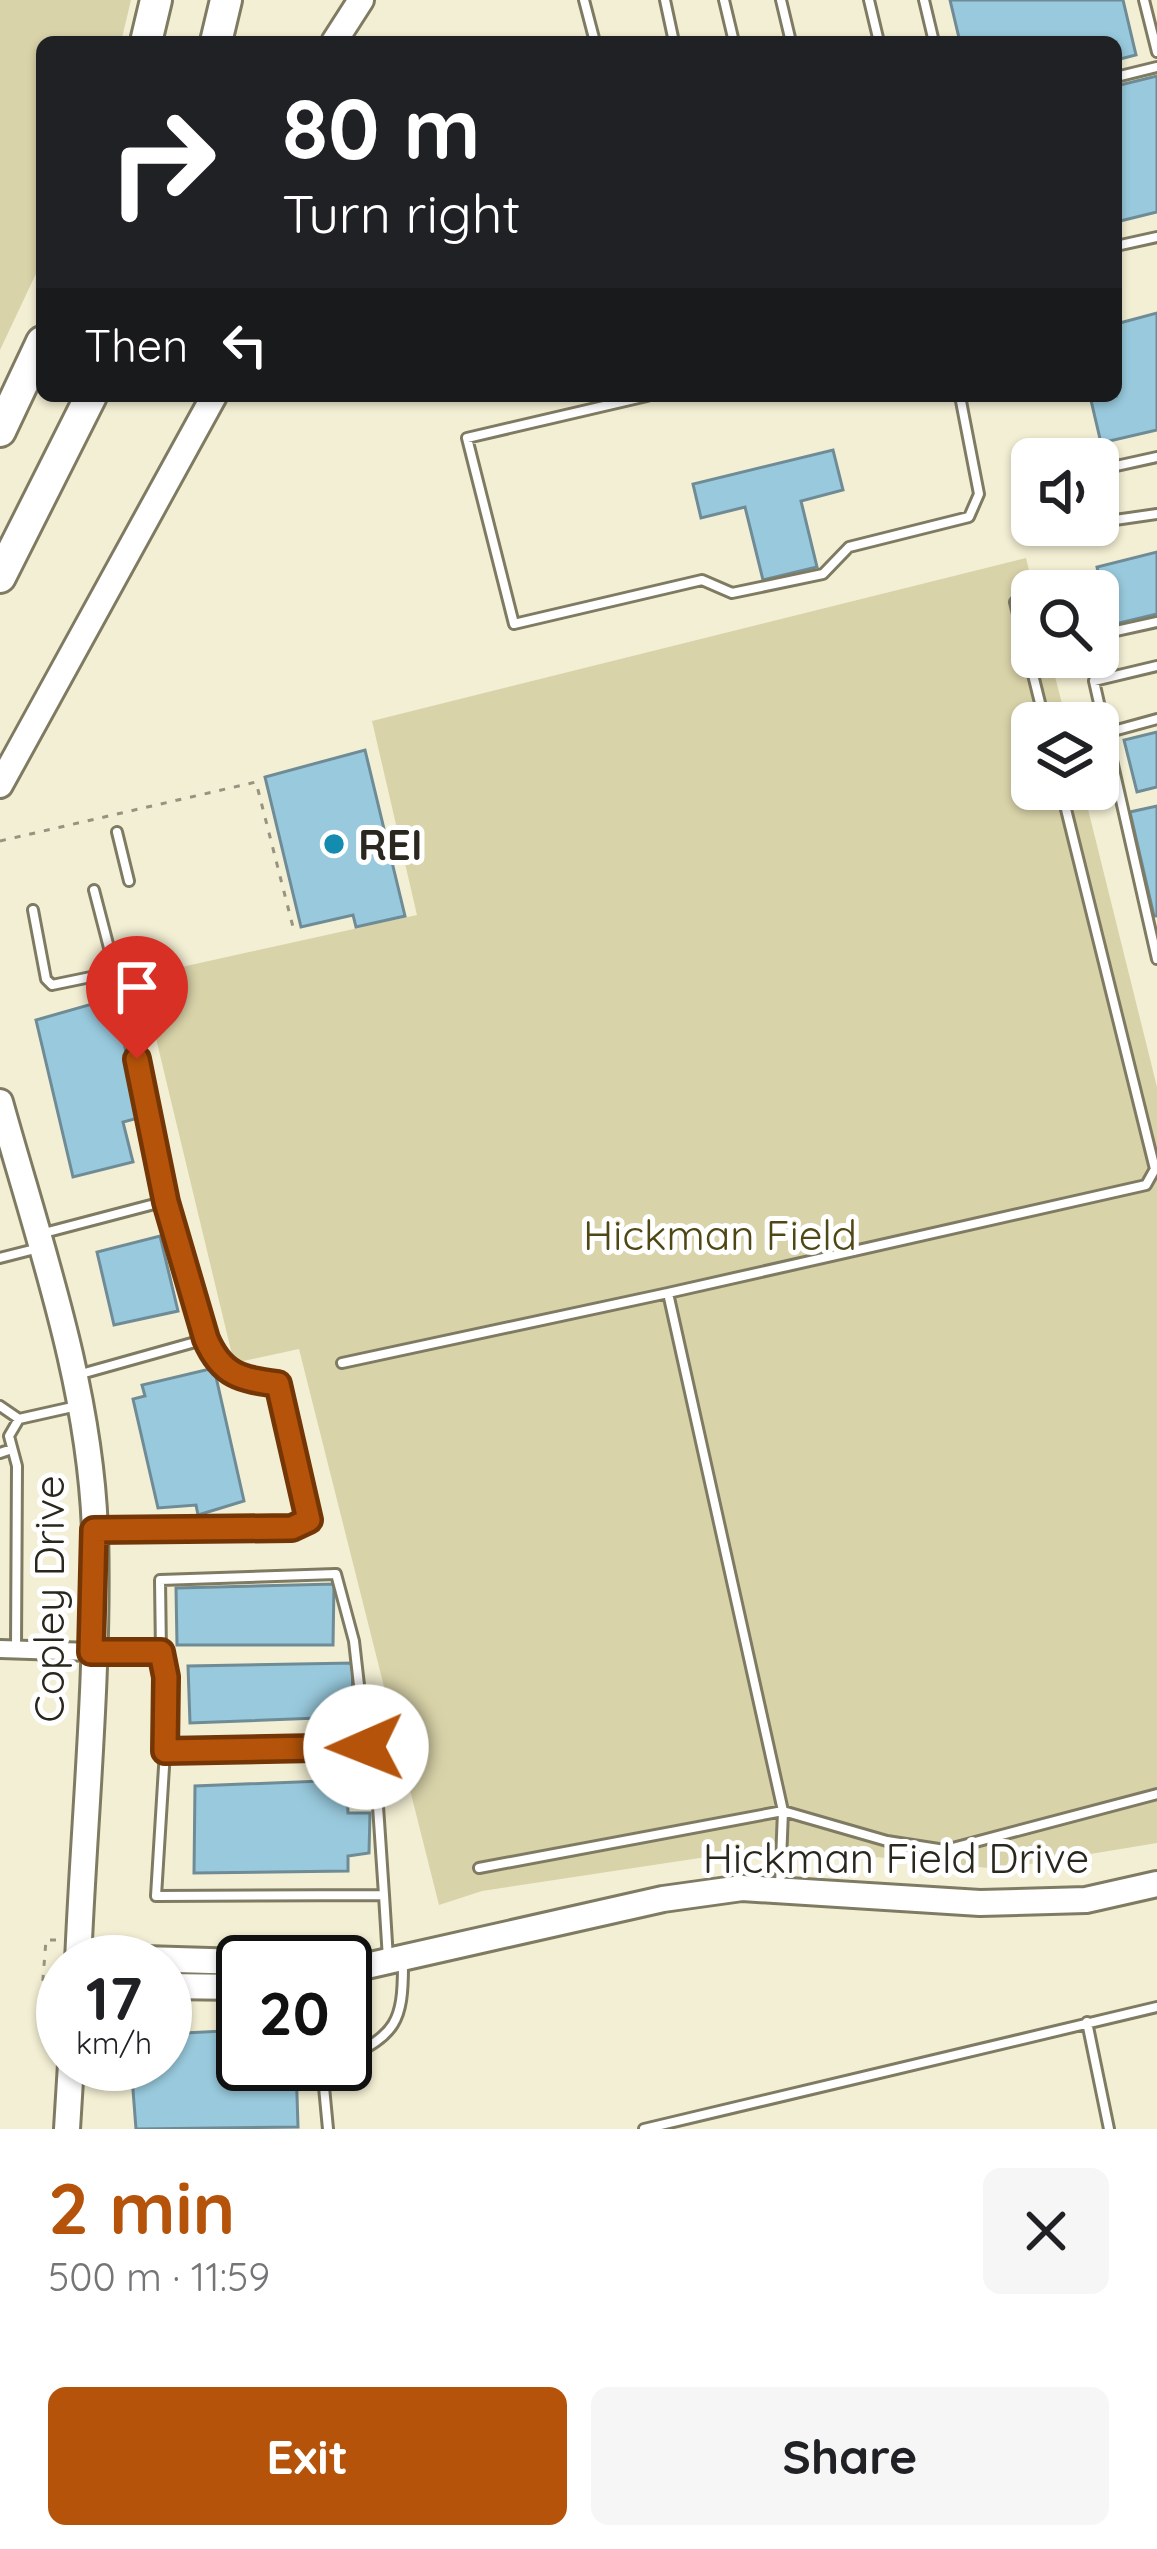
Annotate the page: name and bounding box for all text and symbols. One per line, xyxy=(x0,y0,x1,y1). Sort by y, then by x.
text: 80 m xyxy=(282,75,481,180)
icon: right xyxy=(84,84,240,240)
text: Turn right xyxy=(282,179,521,247)
icon: left xyxy=(212,312,278,378)
text: Then xyxy=(84,317,188,373)
map controls xyxy=(1011,438,1119,810)
button: sound xyxy=(1011,438,1119,546)
button: search xyxy=(1011,570,1119,678)
button: layers xyxy=(1011,702,1119,810)
place label: REI xyxy=(358,818,422,871)
marker: REI xyxy=(321,831,347,857)
pin xyxy=(86,936,188,1059)
icon: arrive xyxy=(104,954,170,1020)
park label: Hickman Field xyxy=(583,1208,857,1261)
street label: Copley Drive xyxy=(22,1475,75,1723)
position arrow xyxy=(303,1684,429,1810)
street label: Hickman Field Drive xyxy=(703,1831,1089,1884)
speed limit sign: 20 xyxy=(216,1935,372,2091)
text: 17 xyxy=(86,1960,142,2035)
text: km/h xyxy=(76,2024,152,2062)
text: 2 min xyxy=(48,2162,235,2252)
button: close xyxy=(983,2168,1109,2294)
text: 500 m · 11:59 xyxy=(48,2252,270,2301)
button: Exit xyxy=(48,2387,567,2525)
button: Share xyxy=(591,2387,1109,2525)

